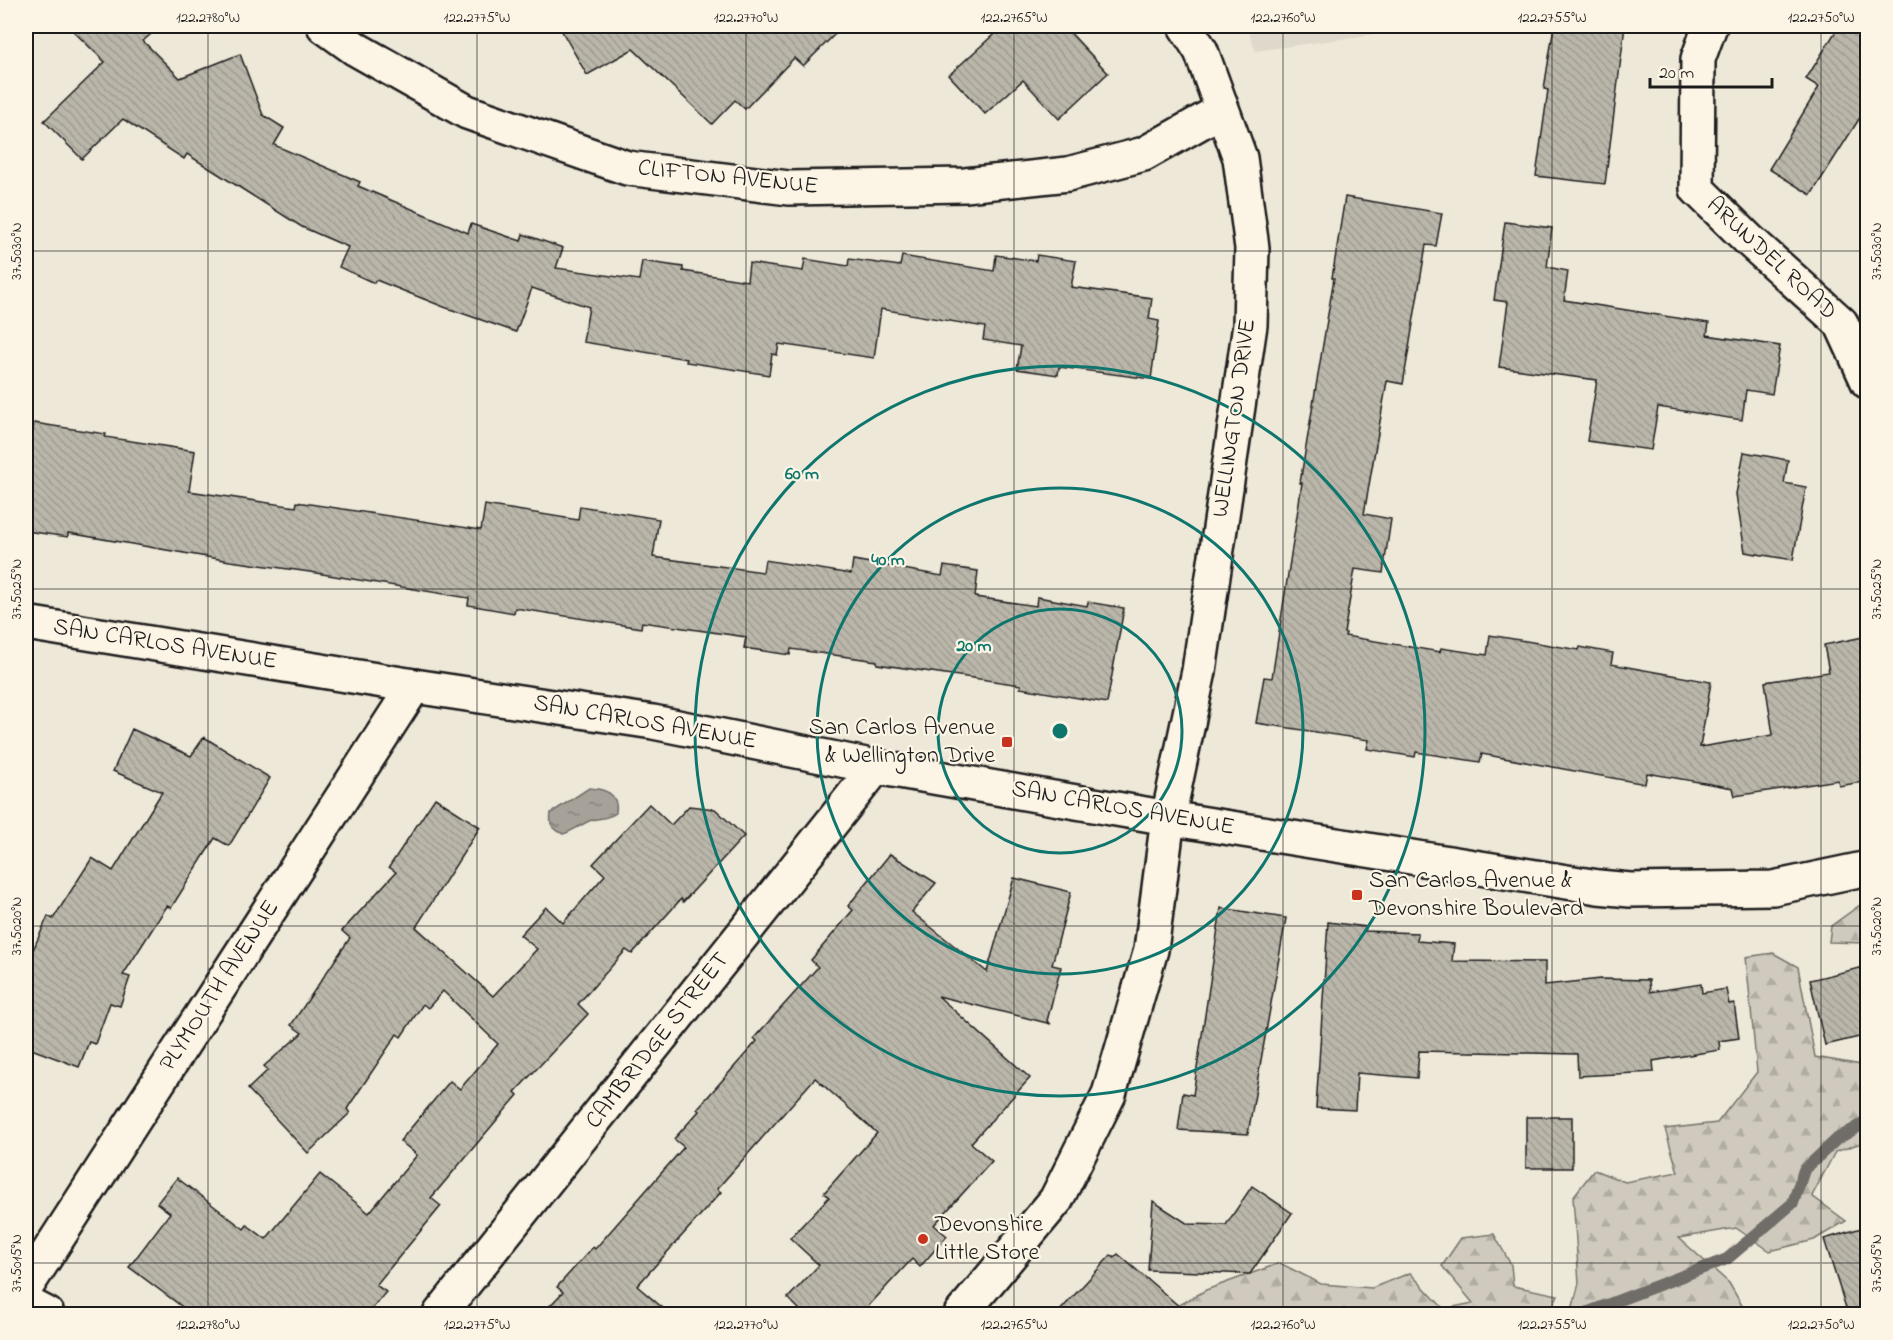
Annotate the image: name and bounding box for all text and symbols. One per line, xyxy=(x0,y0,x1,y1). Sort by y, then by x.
text: 122.2780°W xyxy=(176,7,240,29)
text: 122.2775°W xyxy=(444,7,510,29)
text: 122.2770°W xyxy=(714,7,778,29)
text: 122.2765°W xyxy=(980,7,1048,29)
text: 122.2760°W xyxy=(1250,7,1316,29)
text: 122.2755°W xyxy=(1517,7,1587,29)
text: 122.2750°W xyxy=(1787,7,1855,29)
scale bar xyxy=(1650,51,1772,89)
text: 20 m xyxy=(1659,61,1694,87)
street label: CLIFTON AVENUE xyxy=(636,151,820,205)
street label: ARUNDEL ROAD xyxy=(1698,189,1844,329)
text: 37.5030°N xyxy=(6,222,28,280)
text: 37.5030°N xyxy=(1866,222,1888,280)
street label: WELLINGTON DRIVE xyxy=(1204,316,1266,520)
text: 60 m xyxy=(785,462,819,488)
text: 40 m xyxy=(871,548,905,574)
text: 37.5025°N xyxy=(6,559,28,619)
text: 37.5025°N xyxy=(1866,559,1888,619)
street label: SAN CARLOS AVENUE xyxy=(51,610,279,680)
text: 20 m xyxy=(955,634,992,660)
street label: SAN CARLOS AVENUE xyxy=(531,686,759,760)
place label: San Carlos Avenue & Wellington Drive xyxy=(809,711,995,774)
centre of rings xyxy=(1050,721,1070,741)
marker: San Carlos Avenue & Wellington Drive xyxy=(1000,735,1014,749)
street label: SAN CARLOS AVENUE xyxy=(1009,772,1237,846)
place label: San Carlos Avenue & Devonshire Boulevard xyxy=(1368,864,1584,927)
marker: San Carlos Avenue & Devonshire Boulevard xyxy=(1350,888,1364,902)
street label: PLYMOUTH AVENUE xyxy=(151,893,289,1079)
text: 37.5020°N xyxy=(6,897,28,955)
text: 37.5020°N xyxy=(1866,897,1888,955)
street label: CAMBRIDGE STREET xyxy=(578,945,738,1137)
place label: Devonshire Little Store xyxy=(934,1208,1043,1271)
marker: Devonshire Little Store xyxy=(916,1232,930,1246)
text: 37.5015°N xyxy=(6,1234,28,1292)
text: 37.5015°N xyxy=(1866,1234,1888,1292)
text: 122.2780°W xyxy=(176,1314,240,1336)
text: 122.2775°W xyxy=(444,1314,510,1336)
text: 122.2770°W xyxy=(714,1314,778,1336)
text: 122.2765°W xyxy=(980,1314,1048,1336)
text: 122.2760°W xyxy=(1250,1314,1316,1336)
text: 122.2755°W xyxy=(1517,1314,1587,1336)
text: 122.2750°W xyxy=(1787,1314,1855,1336)

